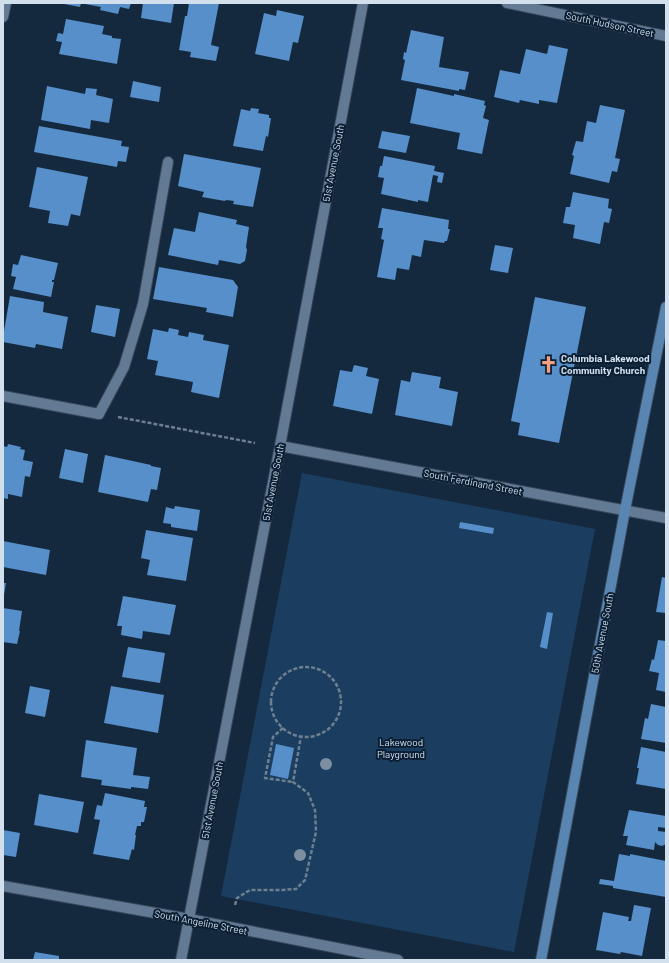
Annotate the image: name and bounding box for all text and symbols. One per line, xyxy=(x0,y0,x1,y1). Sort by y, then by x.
street label: South Hudson Street xyxy=(565,9,656,39)
street label: 51st Avenue South xyxy=(320,123,346,203)
place label: Columbia Lakewood Community Church xyxy=(561,352,650,376)
church icon: Columbia Lakewood Community Church xyxy=(538,354,558,374)
street label: 51st Avenue South xyxy=(260,442,286,522)
street label: South Ferdinand Street xyxy=(423,467,524,498)
street label: 50th Avenue South xyxy=(588,592,616,674)
park label: Lakewood Playground xyxy=(377,736,425,760)
street label: 51st Avenue South xyxy=(199,760,225,840)
street label: South Angeline Street xyxy=(153,907,249,937)

